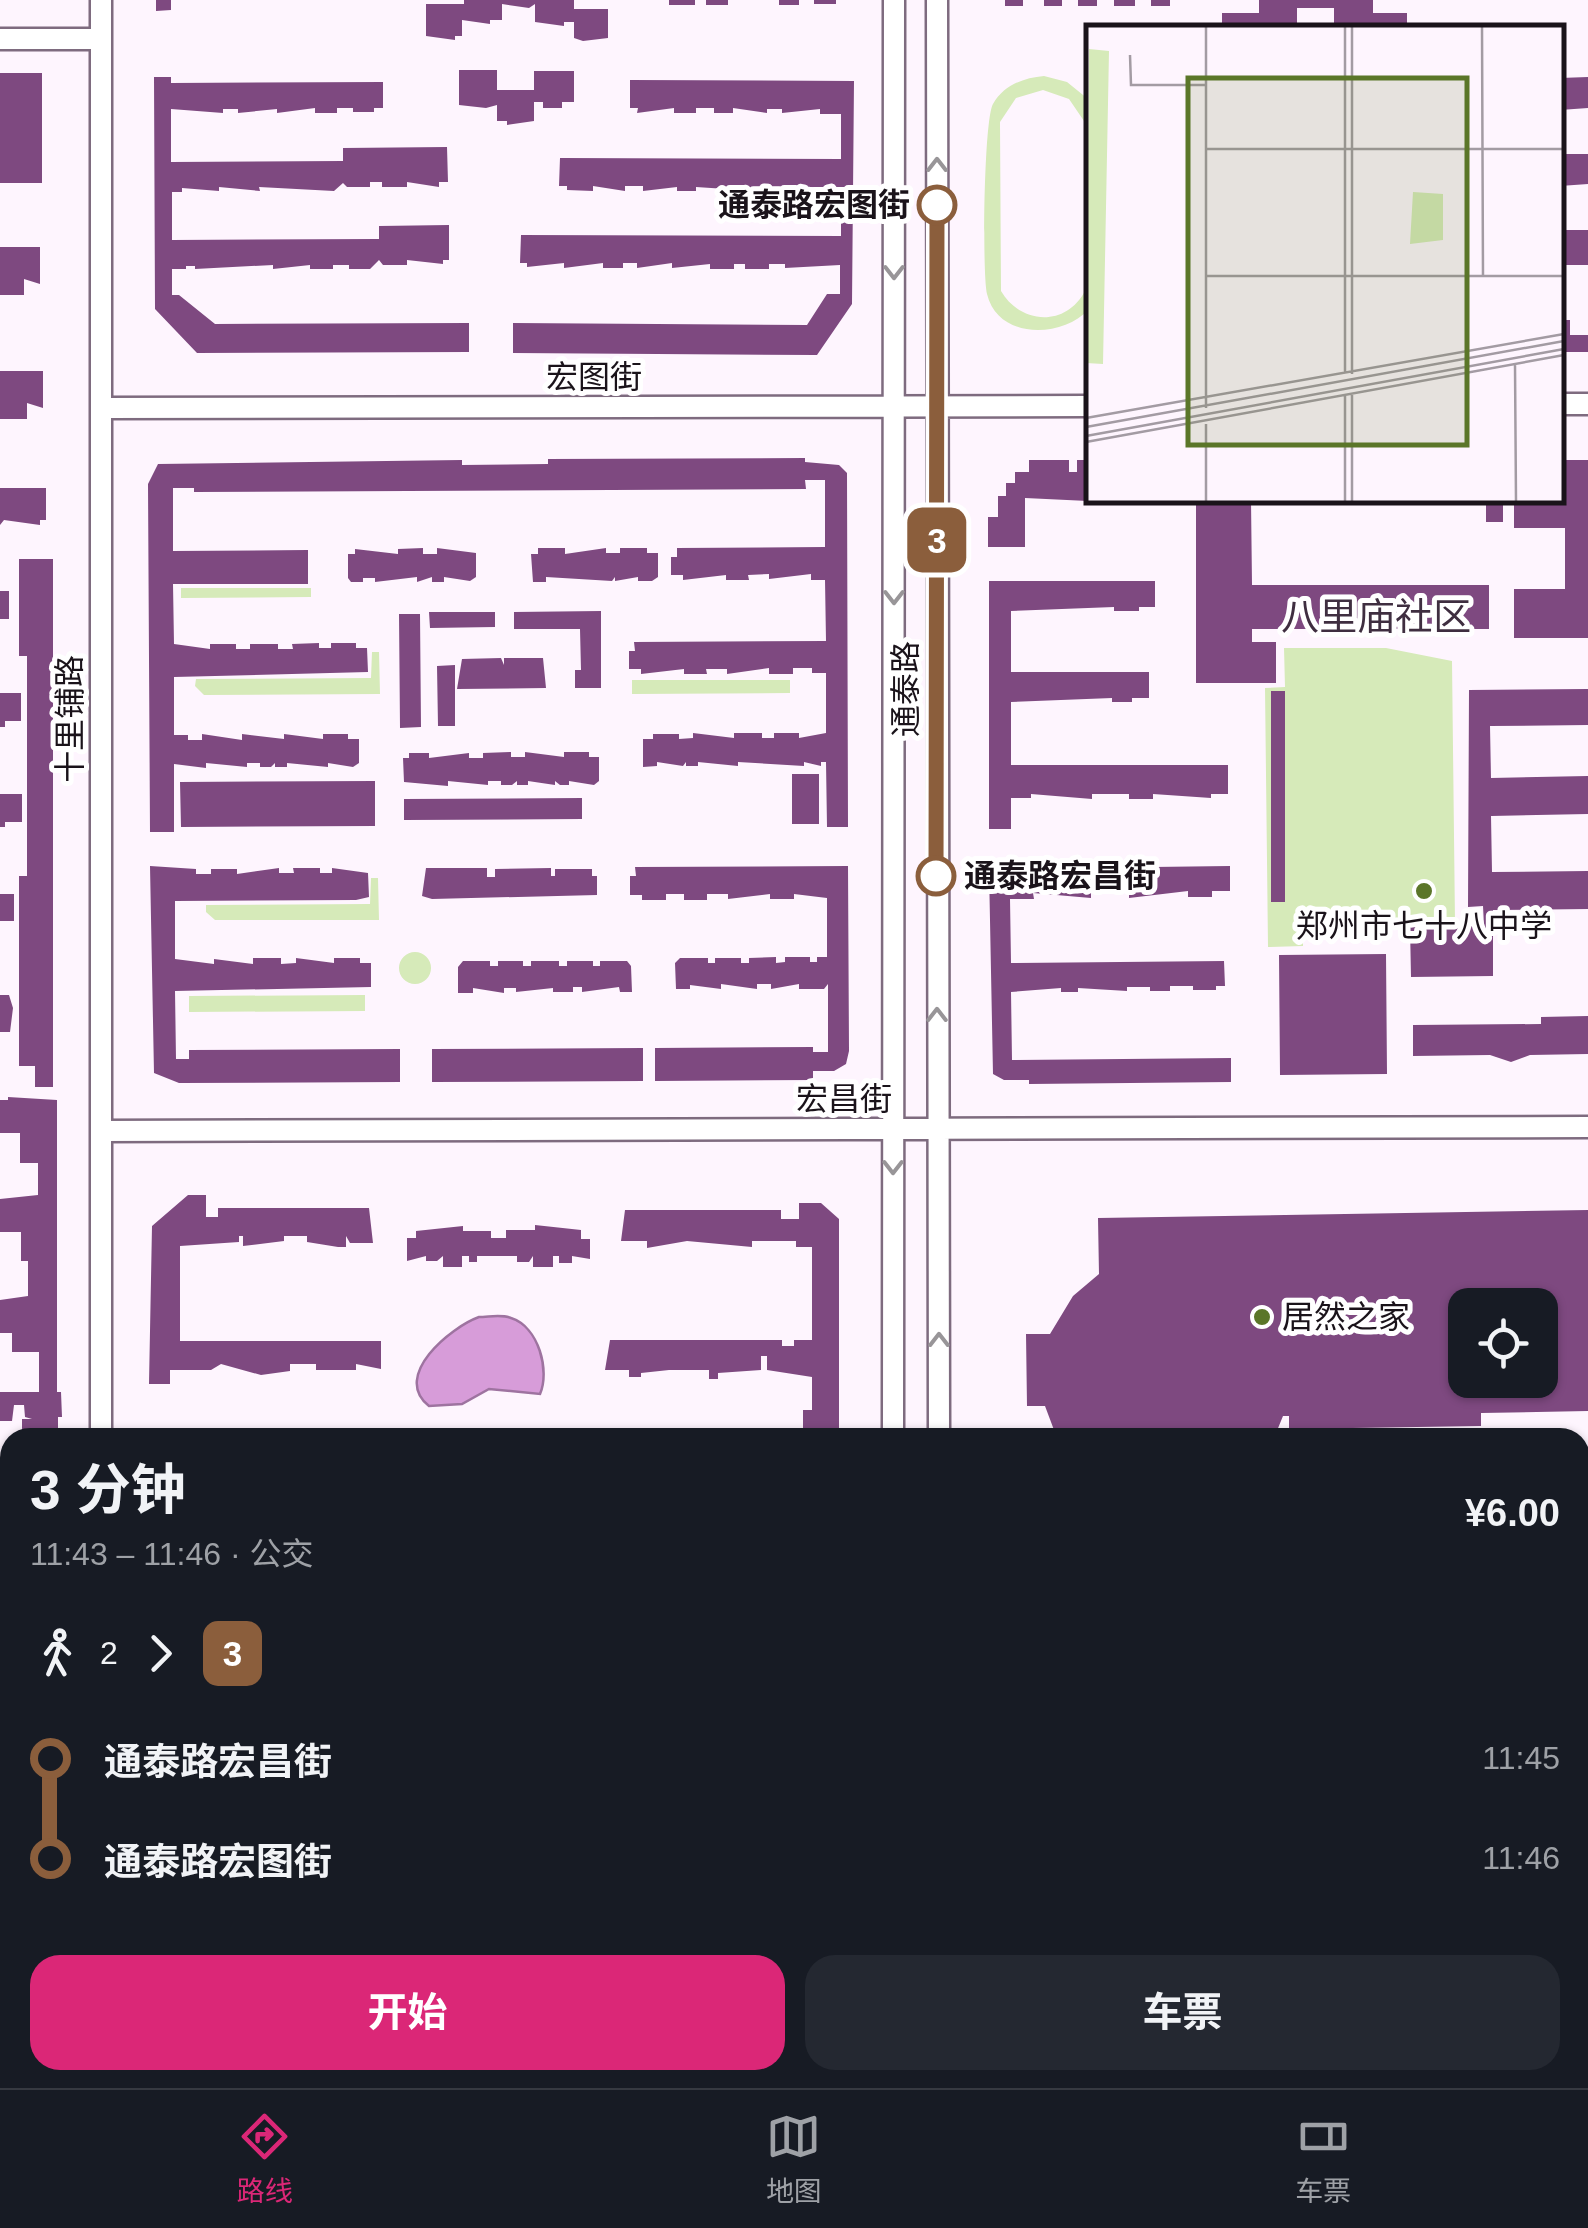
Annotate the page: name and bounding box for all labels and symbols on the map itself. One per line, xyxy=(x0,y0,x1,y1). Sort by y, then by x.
inset map xyxy=(1086,25,1563,502)
one-way arrow xyxy=(926,157,948,172)
marker: 通泰路宏图街 xyxy=(918,186,956,224)
place label: 通泰路宏图街 xyxy=(718,187,910,223)
one-way arrow xyxy=(883,266,905,281)
street label: 宏图街 xyxy=(546,359,642,395)
line badge: 3 xyxy=(904,508,970,572)
one-way arrow xyxy=(883,590,905,606)
district label: 八里庙社区 xyxy=(1281,596,1471,638)
street label: 通泰路 xyxy=(888,641,924,737)
street label: 十里铺路 xyxy=(52,655,88,783)
marker: 通泰路宏昌街 xyxy=(917,857,955,895)
place label: 通泰路宏昌街 xyxy=(964,858,1156,894)
marker: 郑州市七十八中学 xyxy=(1413,880,1435,902)
place label: 郑州市七十八中学 xyxy=(1296,908,1552,944)
one-way arrow xyxy=(926,1007,948,1022)
street label: 宏昌街 xyxy=(796,1081,892,1117)
one-way arrow xyxy=(882,1160,904,1176)
place label: 居然之家 xyxy=(1282,1299,1410,1335)
marker: 居然之家 xyxy=(1251,1306,1273,1328)
one-way arrow xyxy=(928,1332,950,1348)

